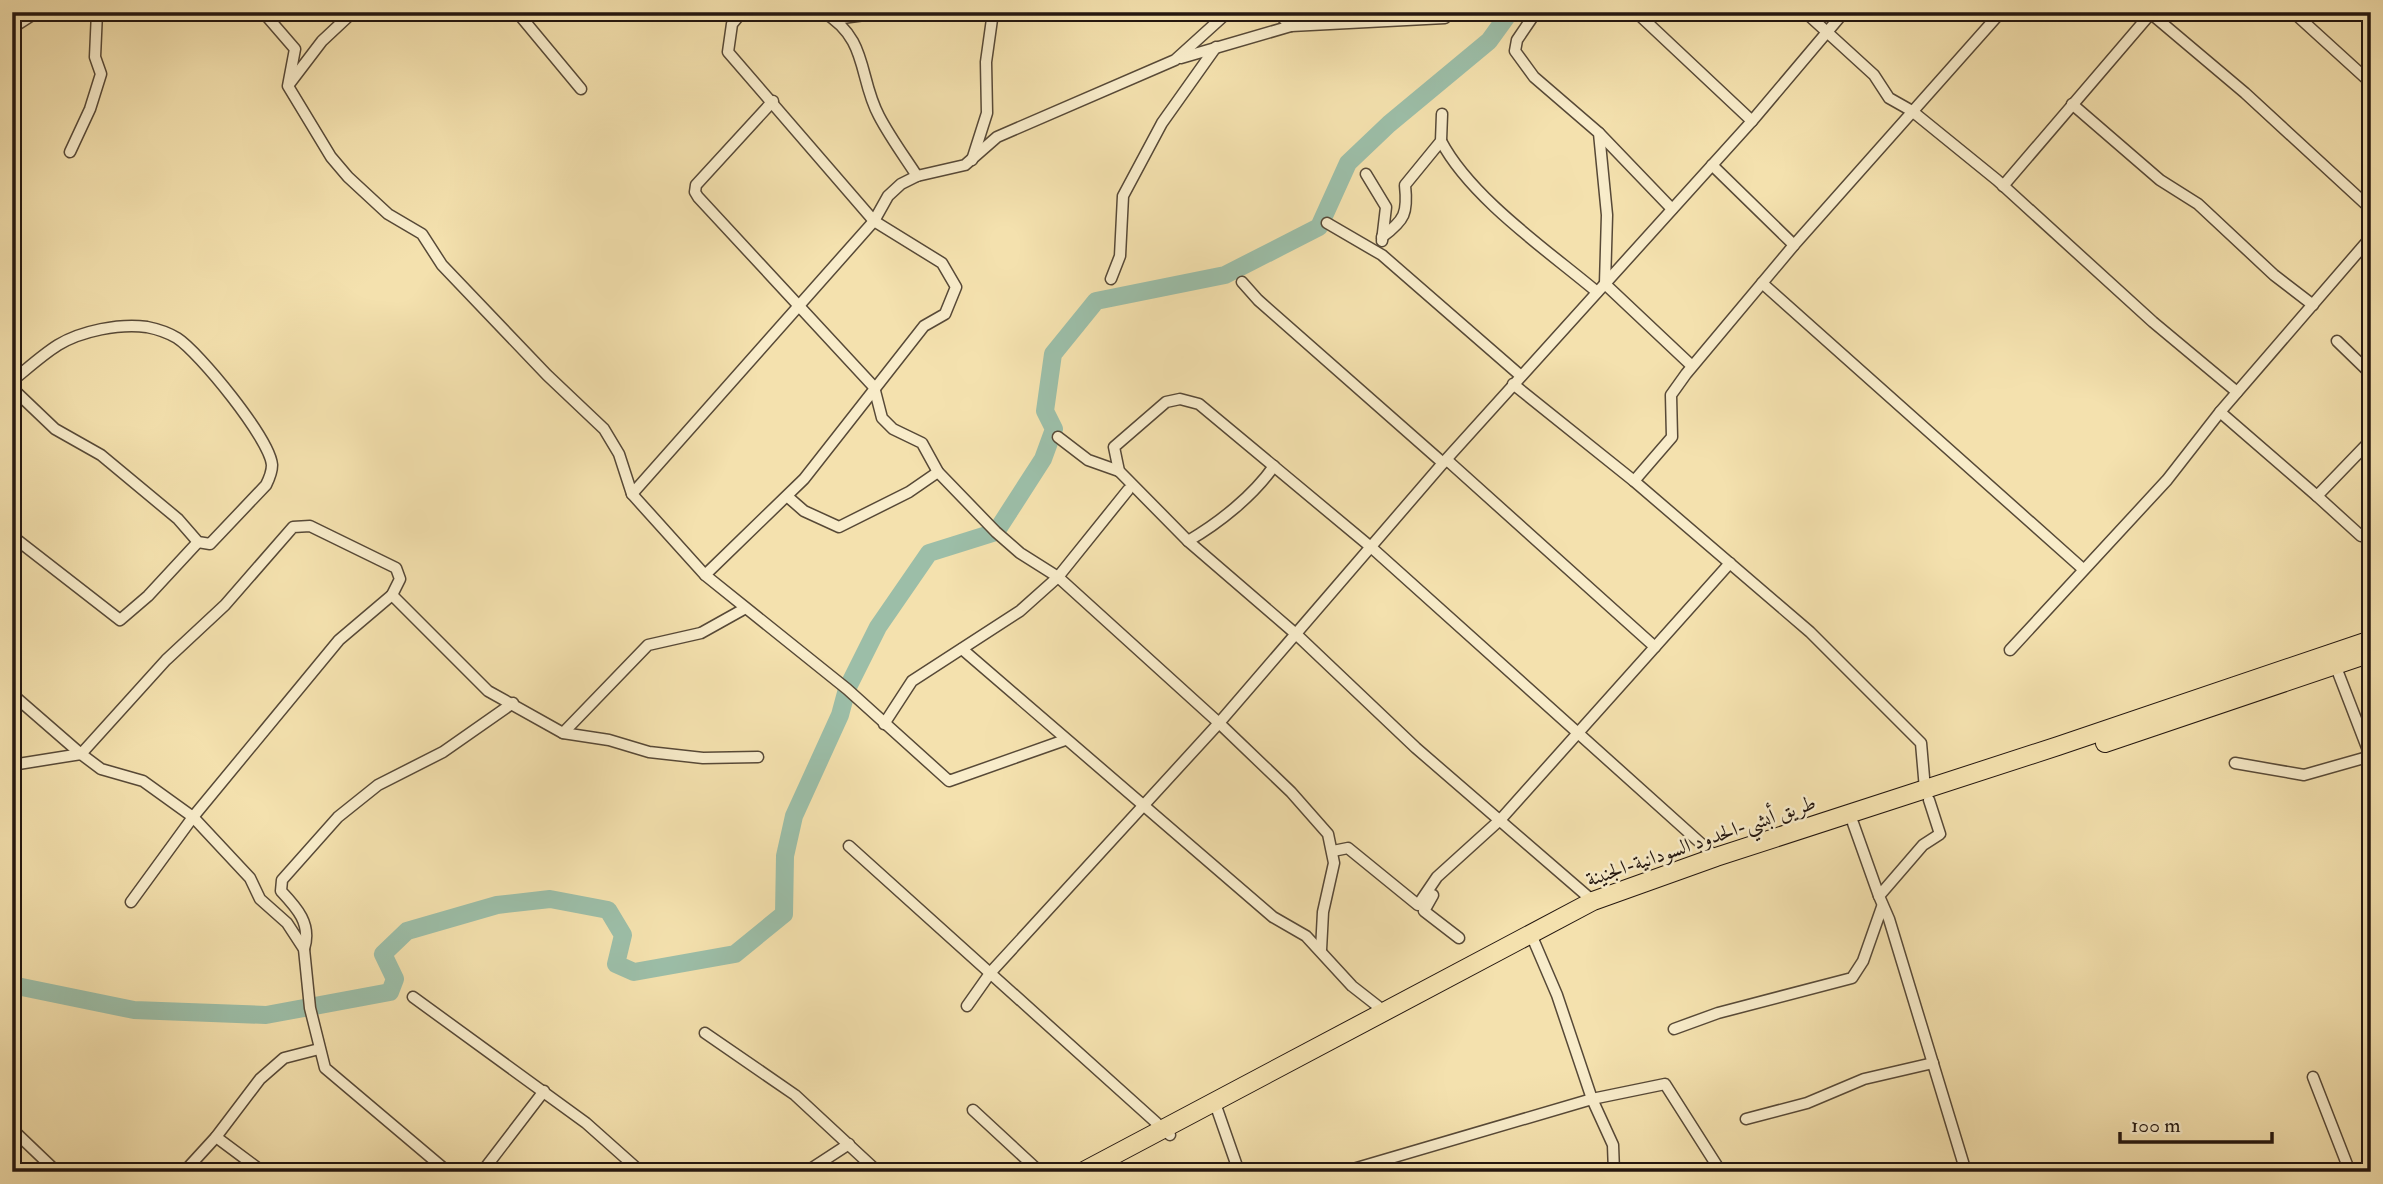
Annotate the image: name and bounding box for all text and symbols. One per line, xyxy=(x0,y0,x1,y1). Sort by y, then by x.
street label: طريق أبشي-الحدود السودانية-الجنينة xyxy=(1582,787,1821,899)
scale bar xyxy=(2120,1100,2273,1144)
text: 100 m xyxy=(2131,1112,2181,1139)

